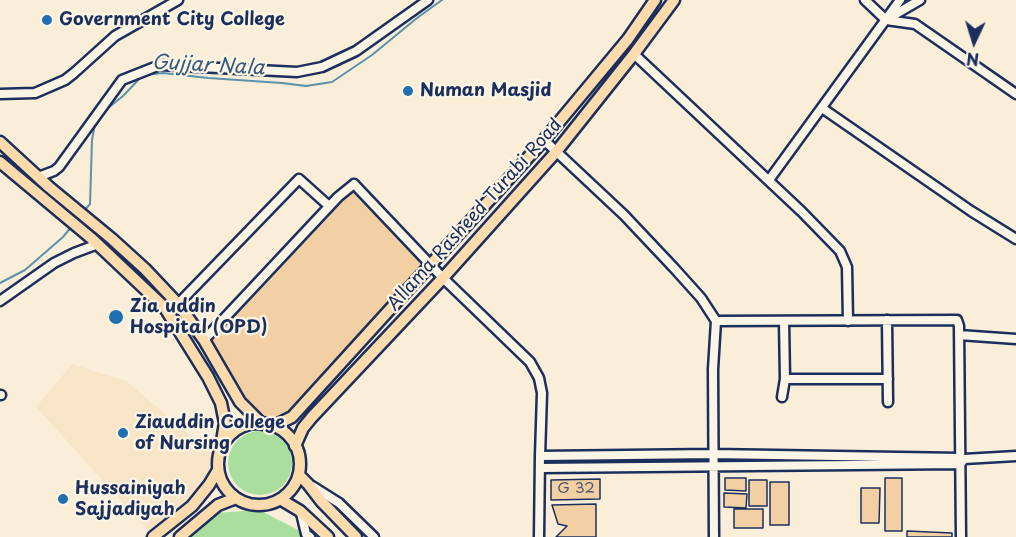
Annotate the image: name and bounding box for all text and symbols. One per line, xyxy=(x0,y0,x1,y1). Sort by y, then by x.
place label: Government City College xyxy=(59,9,285,31)
north arrow xyxy=(944,12,1004,72)
marker: Government City College xyxy=(40,13,54,27)
text: N xyxy=(966,48,980,72)
water label: Gujjar Nala xyxy=(151,51,265,81)
place label: Numan Masjid xyxy=(420,80,551,102)
marker: Numan Masjid xyxy=(401,84,415,98)
street label: Allama Rasheed Turabi Road xyxy=(383,115,567,315)
place label: Zia uddin Hospital (OPD) xyxy=(130,296,267,338)
marker: Zia uddin Hospital (OPD) xyxy=(107,308,125,326)
place label: Ziauddin College of Nursing xyxy=(135,412,285,454)
marker: Ziauddin College of Nursing xyxy=(116,426,130,440)
place label: Hussainiyah Sajjadiyah xyxy=(75,478,186,520)
house number: G 32 xyxy=(557,480,595,498)
marker: Hussainiyah Sajjadiyah xyxy=(56,492,70,506)

